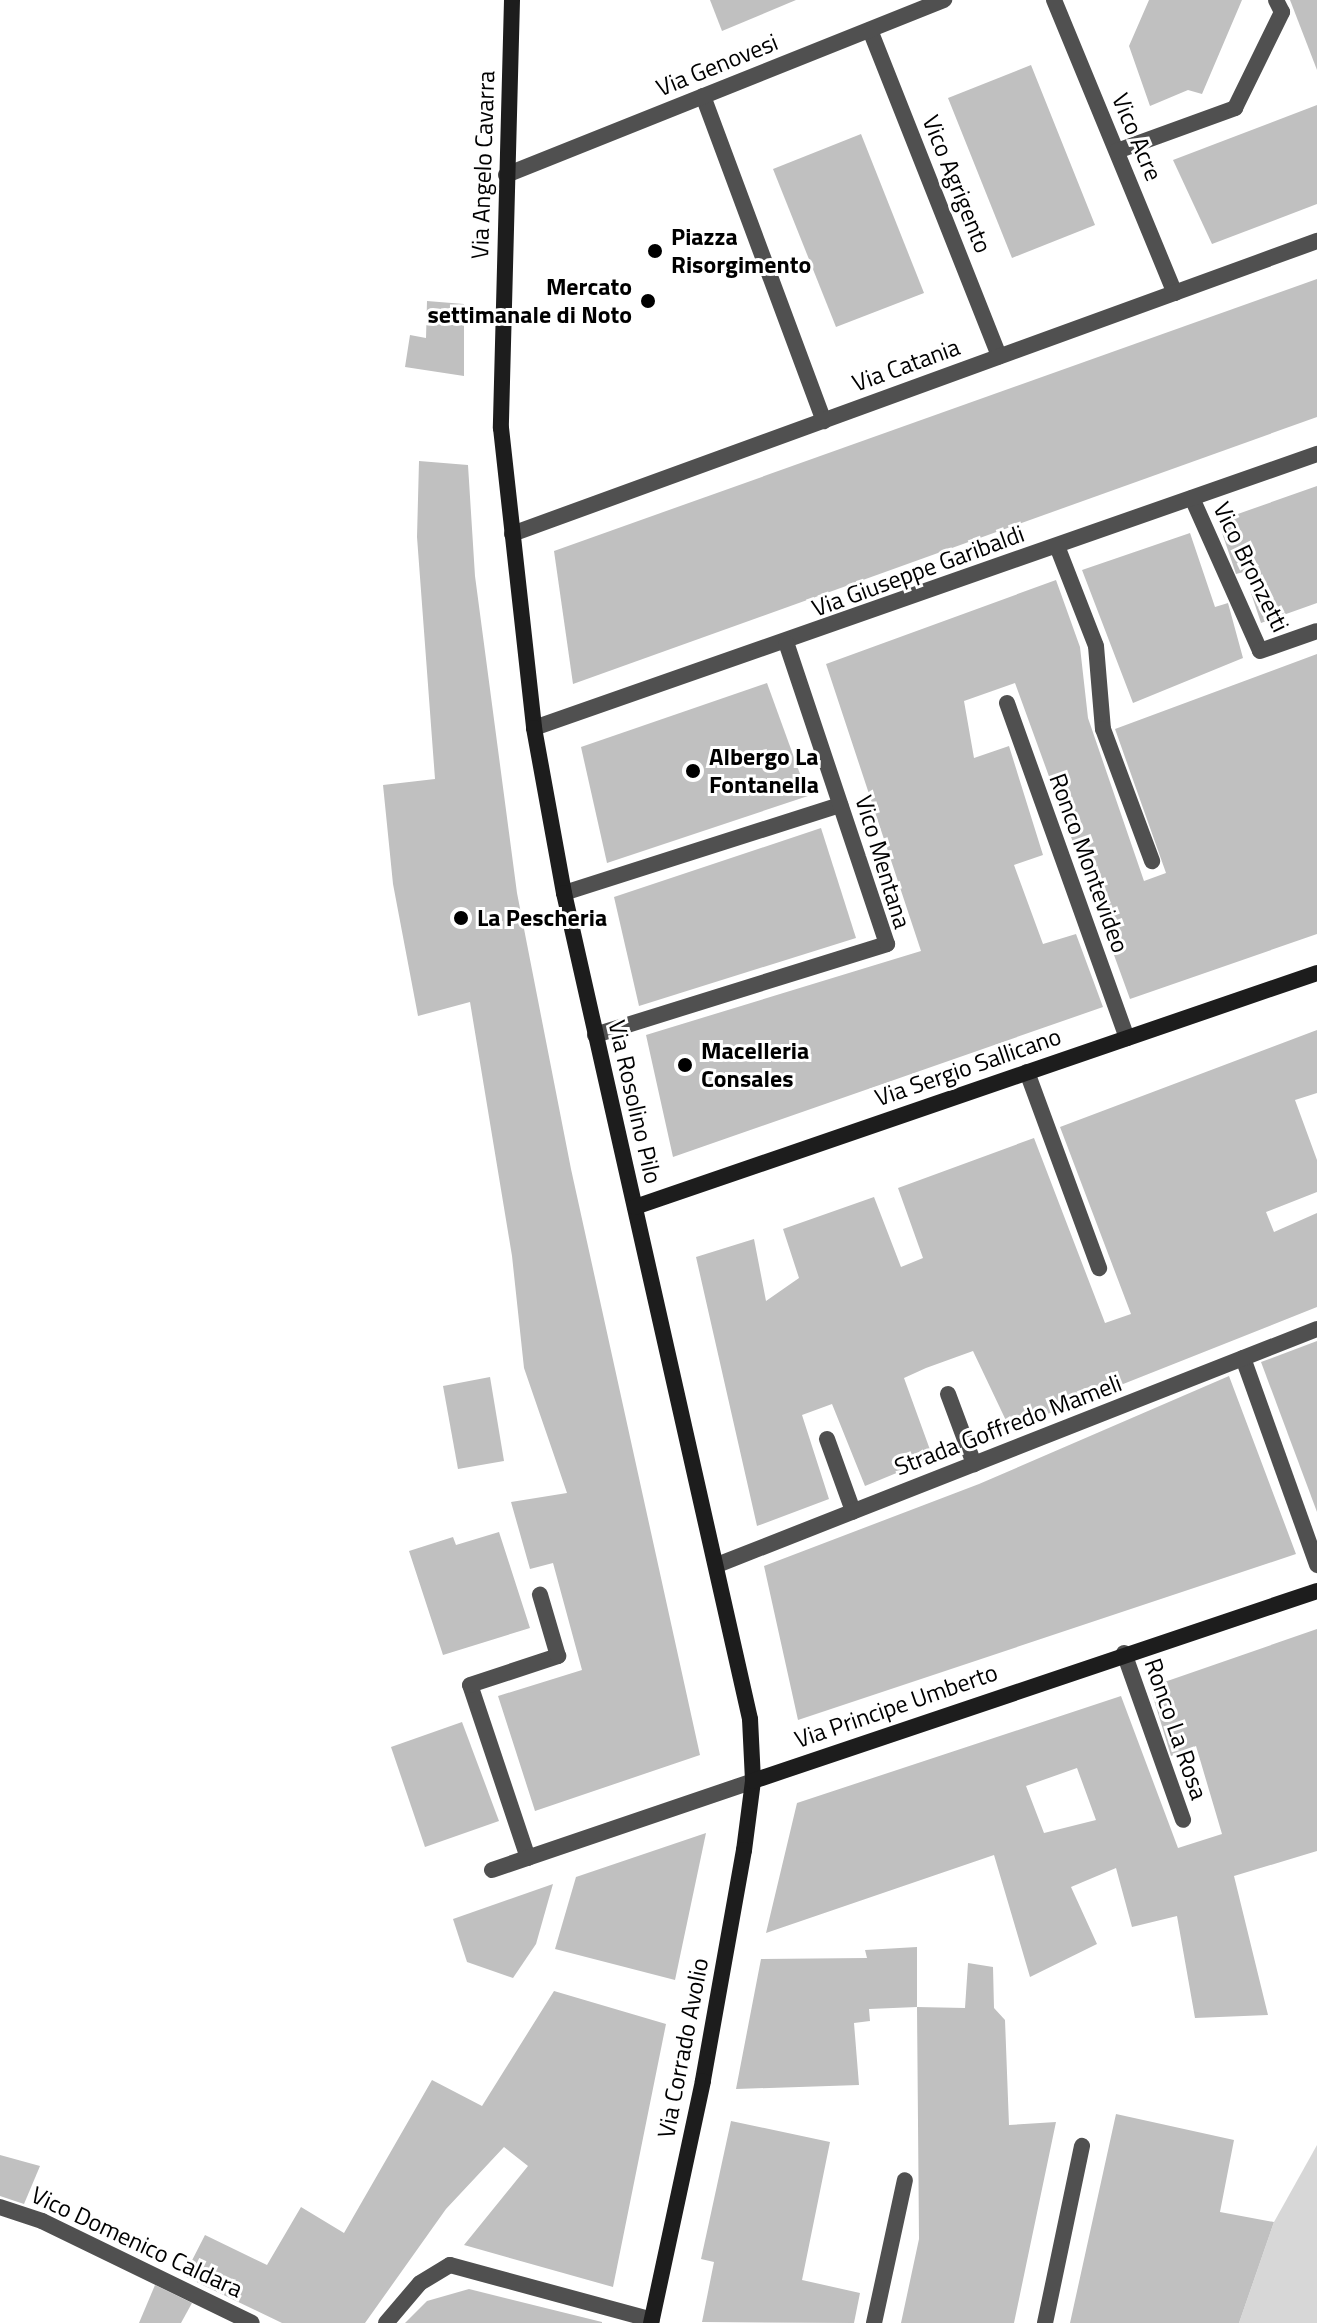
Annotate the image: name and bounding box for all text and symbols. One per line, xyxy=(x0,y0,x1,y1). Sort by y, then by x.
street label: Via Genovesi xyxy=(652,28,782,102)
street label: Via Angelo Cavarra xyxy=(465,70,501,260)
street label: Vico Acre xyxy=(1106,89,1168,185)
street label: Vico Agrigento xyxy=(916,111,998,257)
place label: Piazza Risorgimento xyxy=(671,223,811,279)
marker: Piazza Risorgimento xyxy=(646,242,664,260)
place label: Mercato settimanale di Noto xyxy=(427,273,632,329)
marker: Mercato settimanale di Noto xyxy=(639,292,657,310)
street label: Via Catania xyxy=(848,332,964,398)
street label: Vico Bronzetti xyxy=(1207,497,1295,637)
street label: Via Giuseppe Garibaldi xyxy=(808,519,1028,623)
place label: Albergo La Fontanella xyxy=(709,743,819,799)
marker: Albergo La Fontanella xyxy=(684,762,702,780)
street label: Ronco Montevideo xyxy=(1043,769,1135,957)
street label: Vico Mentana xyxy=(849,792,917,932)
place label: La Pescheria xyxy=(477,904,607,932)
marker: La Pescheria xyxy=(452,909,470,927)
street label: Via Rosolino Pilo xyxy=(602,1017,668,1187)
street label: Via Sergio Sallicano xyxy=(871,1022,1065,1112)
place label: Macelleria Consales xyxy=(701,1037,809,1093)
marker: Macelleria Consales xyxy=(676,1056,694,1074)
street label: Strada Goffredo Mameli xyxy=(890,1368,1126,1482)
street label: Ronco La Rosa xyxy=(1138,1655,1214,1803)
street label: Via Principe Umberto xyxy=(791,1658,1001,1754)
street label: Via Corrado Avolio xyxy=(651,1956,715,2140)
street label: Vico Domenico Caldara xyxy=(27,2180,247,2304)

